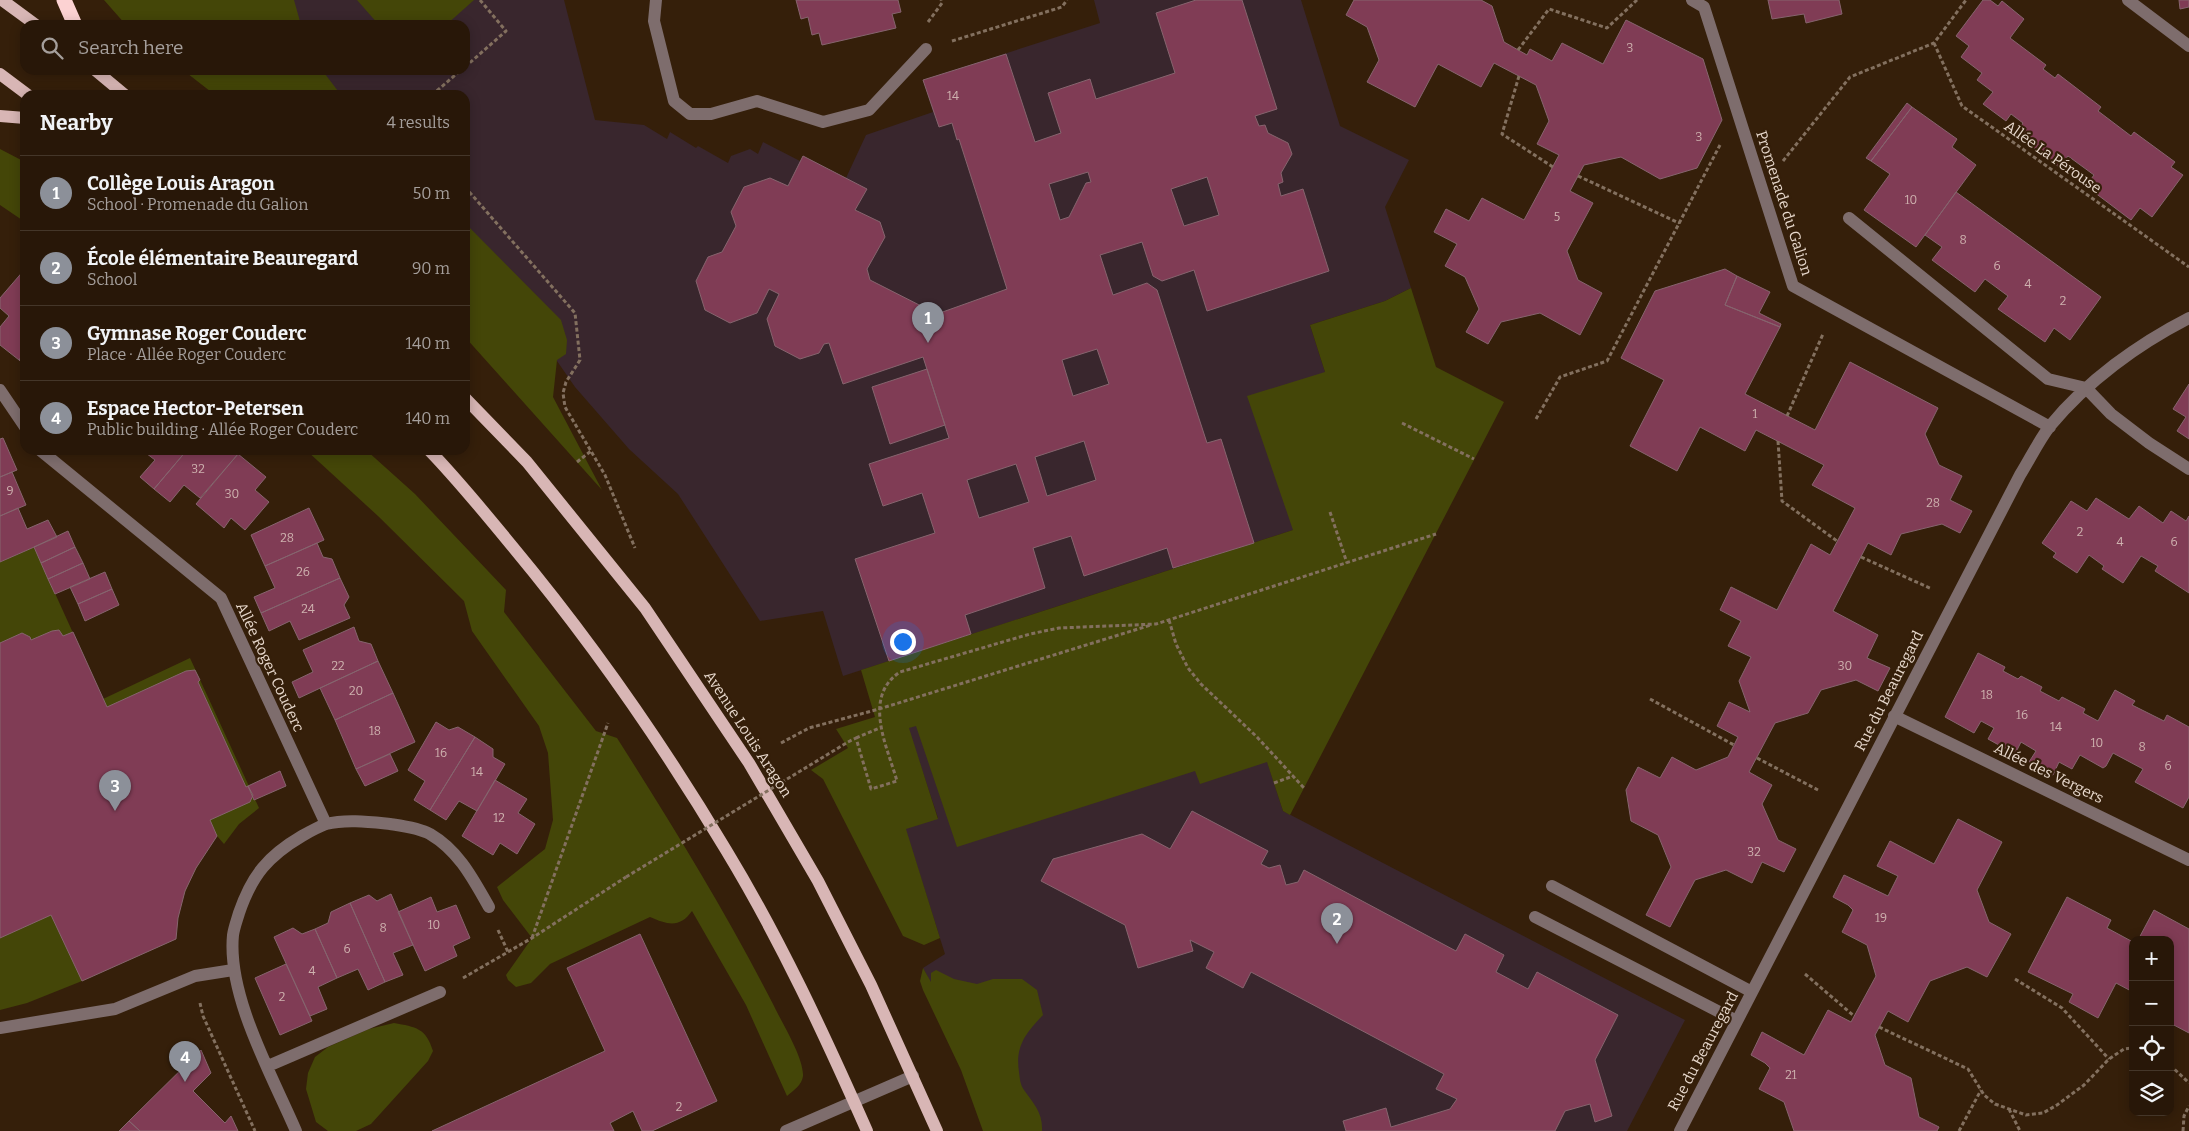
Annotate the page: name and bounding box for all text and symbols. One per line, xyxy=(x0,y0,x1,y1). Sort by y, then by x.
search box xyxy=(20,20,470,75)
icon: search xyxy=(38,34,66,62)
text: Search here xyxy=(78,36,183,59)
house number: 3 xyxy=(1627,41,1634,55)
house number: 14 xyxy=(947,89,959,103)
text: Nearby xyxy=(40,110,113,136)
text: 4 results xyxy=(387,113,450,132)
street label: Allée La Pérouse xyxy=(2001,117,2105,197)
street label: Promenade du Galion xyxy=(1752,128,1816,278)
house number: 3 xyxy=(1696,130,1703,144)
text: Collège Louis Aragon xyxy=(87,172,275,195)
text: 1 xyxy=(53,184,59,203)
text: 50 m xyxy=(413,184,450,203)
house number: 10 xyxy=(1905,193,1917,207)
text: School · Promenade du Galion xyxy=(87,195,308,214)
house number: 5 xyxy=(1554,210,1560,224)
house number: 8 xyxy=(1959,233,1967,247)
text: École élémentaire Beauregard xyxy=(87,247,358,270)
text: 2 xyxy=(51,259,61,278)
text: 90 m xyxy=(412,259,450,278)
house number: 6 xyxy=(1993,259,2001,273)
text: School xyxy=(87,270,137,289)
house number: 4 xyxy=(2024,277,2032,291)
house number: 2 xyxy=(2060,294,2066,308)
pin: 1 xyxy=(912,302,944,343)
text: Gymnase Roger Couderc xyxy=(87,322,307,345)
text: 3 xyxy=(51,334,61,353)
text: 140 m xyxy=(405,334,450,353)
text: Place · Allée Roger Couderc xyxy=(87,345,286,364)
text: Espace Hector-Petersen xyxy=(87,397,304,420)
house number: 1 xyxy=(1753,407,1758,421)
text: 4 xyxy=(51,409,61,428)
text: 140 m xyxy=(405,409,450,428)
text: Public building · Allée Roger Couderc xyxy=(87,420,358,439)
house number: 32 xyxy=(191,462,205,476)
house number: 9 xyxy=(6,484,14,498)
house number: 30 xyxy=(225,487,239,501)
house number: 28 xyxy=(1926,496,1940,510)
house number: 2 xyxy=(2077,525,2083,539)
house number: 28 xyxy=(280,531,294,545)
house number: 4 xyxy=(2116,535,2124,549)
house number: 6 xyxy=(2170,535,2178,549)
house number: 26 xyxy=(296,565,310,579)
street label: Allée Roger Couderc xyxy=(232,599,308,735)
house number: 24 xyxy=(301,602,315,616)
street label: Rue du Beauregard xyxy=(1851,628,1927,754)
your location xyxy=(890,629,916,655)
house number: 22 xyxy=(331,659,345,673)
house number: 30 xyxy=(1838,659,1852,673)
street label: Avenue Louis Aragon xyxy=(700,667,796,801)
house number: 20 xyxy=(349,684,363,698)
house number: 18 xyxy=(1981,688,1993,702)
house number: 16 xyxy=(2016,708,2028,722)
house number: 14 xyxy=(2050,720,2062,734)
house number: 18 xyxy=(369,724,381,738)
house number: 10 xyxy=(2091,736,2103,750)
street label: Allée des Vergers xyxy=(1991,739,2107,807)
house number: 8 xyxy=(2138,740,2146,754)
house number: 16 xyxy=(435,746,447,760)
house number: 6 xyxy=(2164,759,2172,773)
house number: 14 xyxy=(471,765,483,779)
pin: 3 xyxy=(99,770,131,811)
house number: 12 xyxy=(493,811,505,825)
house number: 32 xyxy=(1747,845,1761,859)
pin: 2 xyxy=(1321,903,1353,944)
house number: 19 xyxy=(1875,911,1887,925)
house number: 10 xyxy=(428,918,440,932)
house number: 8 xyxy=(379,921,387,935)
map controls xyxy=(2129,936,2174,1116)
button: + xyxy=(2129,936,2174,981)
house number: 6 xyxy=(343,942,351,956)
house number: 4 xyxy=(308,964,316,978)
button: − xyxy=(2129,981,2174,1026)
street label: Rue du Beauregard xyxy=(1664,988,1742,1114)
house number: 2 xyxy=(279,990,285,1004)
button: locate xyxy=(2129,1026,2174,1071)
pin: 4 xyxy=(169,1041,201,1082)
house number: 21 xyxy=(1785,1068,1797,1082)
button: layers xyxy=(2129,1071,2174,1116)
house number: 2 xyxy=(676,1100,682,1114)

